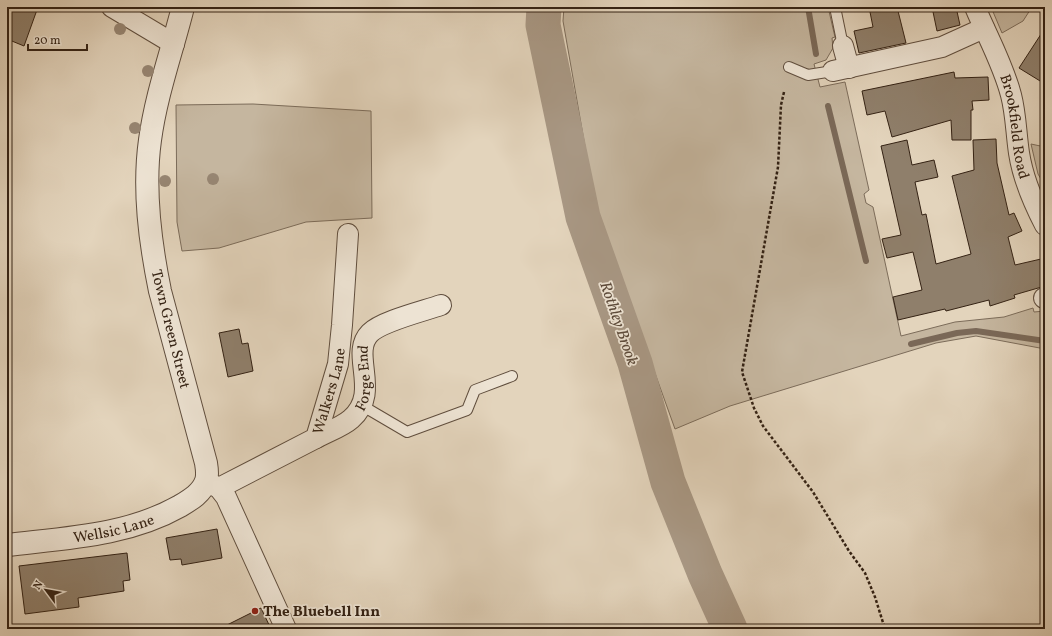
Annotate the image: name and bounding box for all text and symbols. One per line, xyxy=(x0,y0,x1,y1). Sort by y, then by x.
scale bar xyxy=(28,26,87,52)
text: 20 m xyxy=(34,33,61,49)
street label: Brookfield Road xyxy=(993,72,1034,182)
street label: Town Green Street xyxy=(145,268,194,391)
water label: Rothley Brook xyxy=(593,279,643,369)
street label: Forge End xyxy=(351,344,377,415)
street label: Walkers Lane xyxy=(309,347,352,437)
street label: Wellsic Lane xyxy=(72,510,158,549)
north arrow xyxy=(26,570,66,610)
text: N xyxy=(30,578,47,593)
place label: The Bluebell Inn xyxy=(263,602,380,623)
marker: The Bluebell Inn xyxy=(250,606,260,616)

